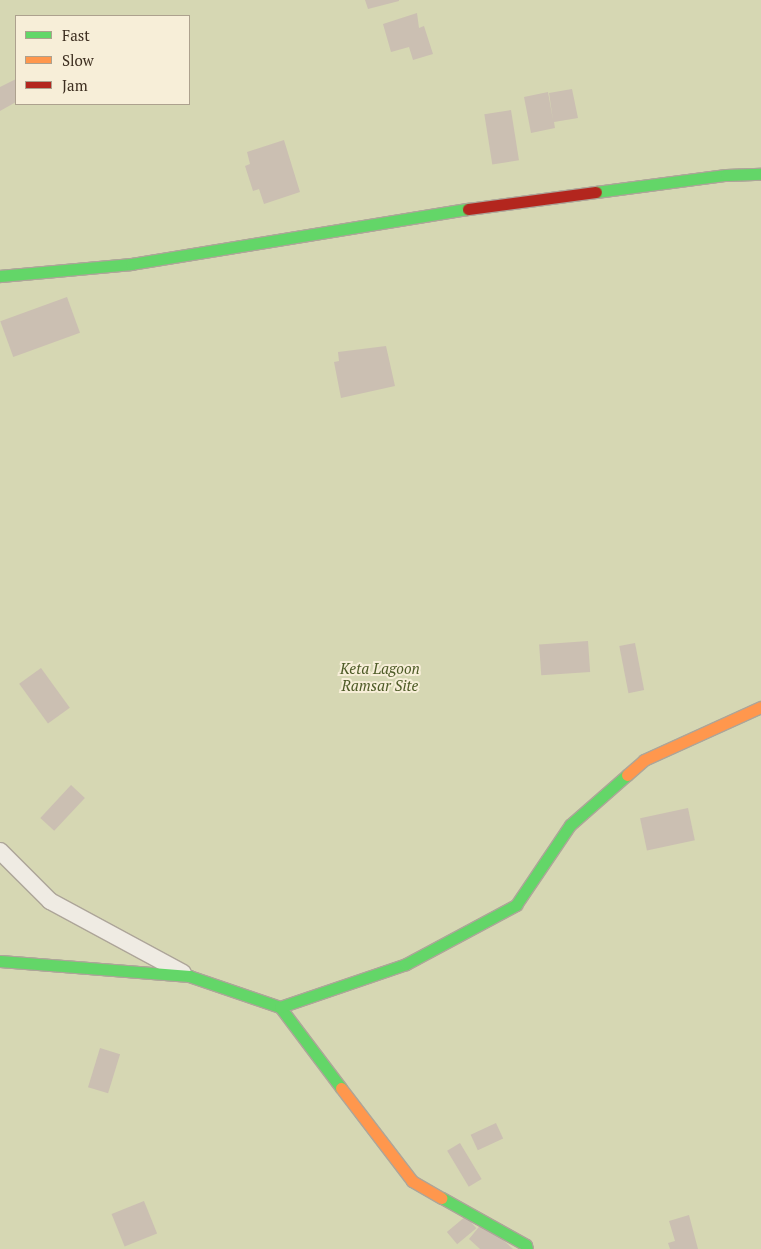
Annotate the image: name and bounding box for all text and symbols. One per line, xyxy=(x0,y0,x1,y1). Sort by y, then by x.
legend xyxy=(15,15,190,105)
text: Fast xyxy=(62,25,90,45)
text: Slow xyxy=(62,50,94,70)
text: Jam xyxy=(62,75,88,95)
park label: Keta Lagoon Ramsar Site xyxy=(340,659,420,694)

